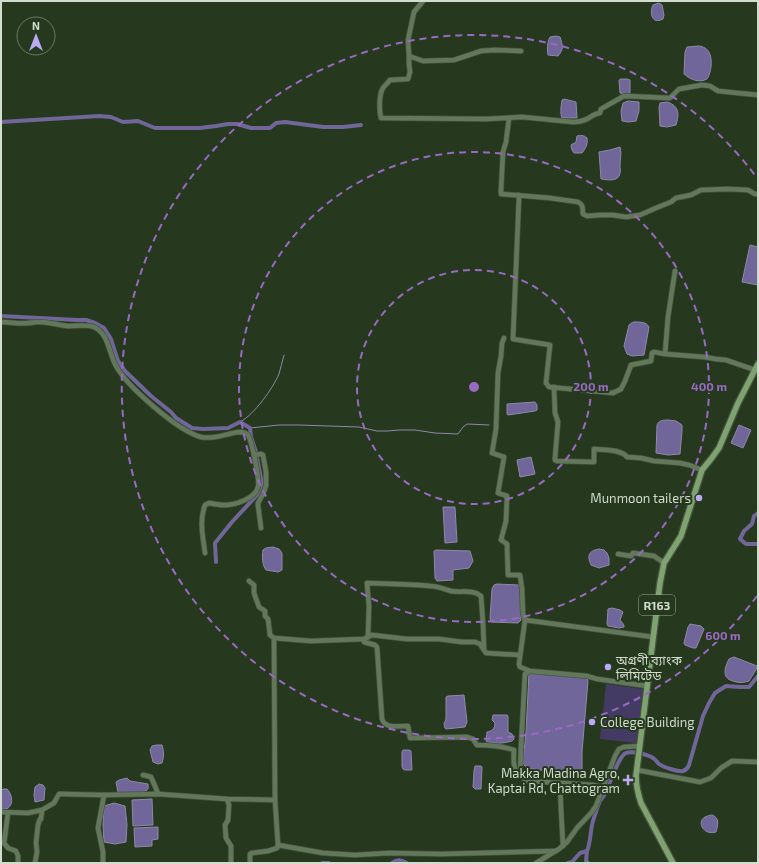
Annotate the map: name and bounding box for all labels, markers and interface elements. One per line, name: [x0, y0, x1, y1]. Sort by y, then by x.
north arrow: [16, 16, 56, 56]
text: N: [32, 19, 40, 32]
text: 200 m: [573, 379, 609, 393]
text: 400 m: [691, 379, 727, 393]
centre of rings: [467, 380, 481, 394]
place label: Munmoon tailers: [590, 490, 691, 506]
marker: Munmoon tailers: [694, 493, 704, 503]
road number: R163: [639, 595, 675, 615]
text: 600 m: [705, 628, 741, 642]
place label: অগ্রণী ব্যাংক লিমিটেড: [615, 652, 682, 683]
marker: অগ্রণী ব্যাংক লিমিটেড: [603, 662, 613, 672]
place label: College Building: [600, 714, 695, 730]
marker: College Building: [587, 717, 597, 727]
place label: Makka Madina Agro, Kaptai Rd, Chattogram: [488, 765, 620, 796]
marker: Makka Madina Agro, Kaptai Rd, Chattogram: [623, 775, 633, 785]

